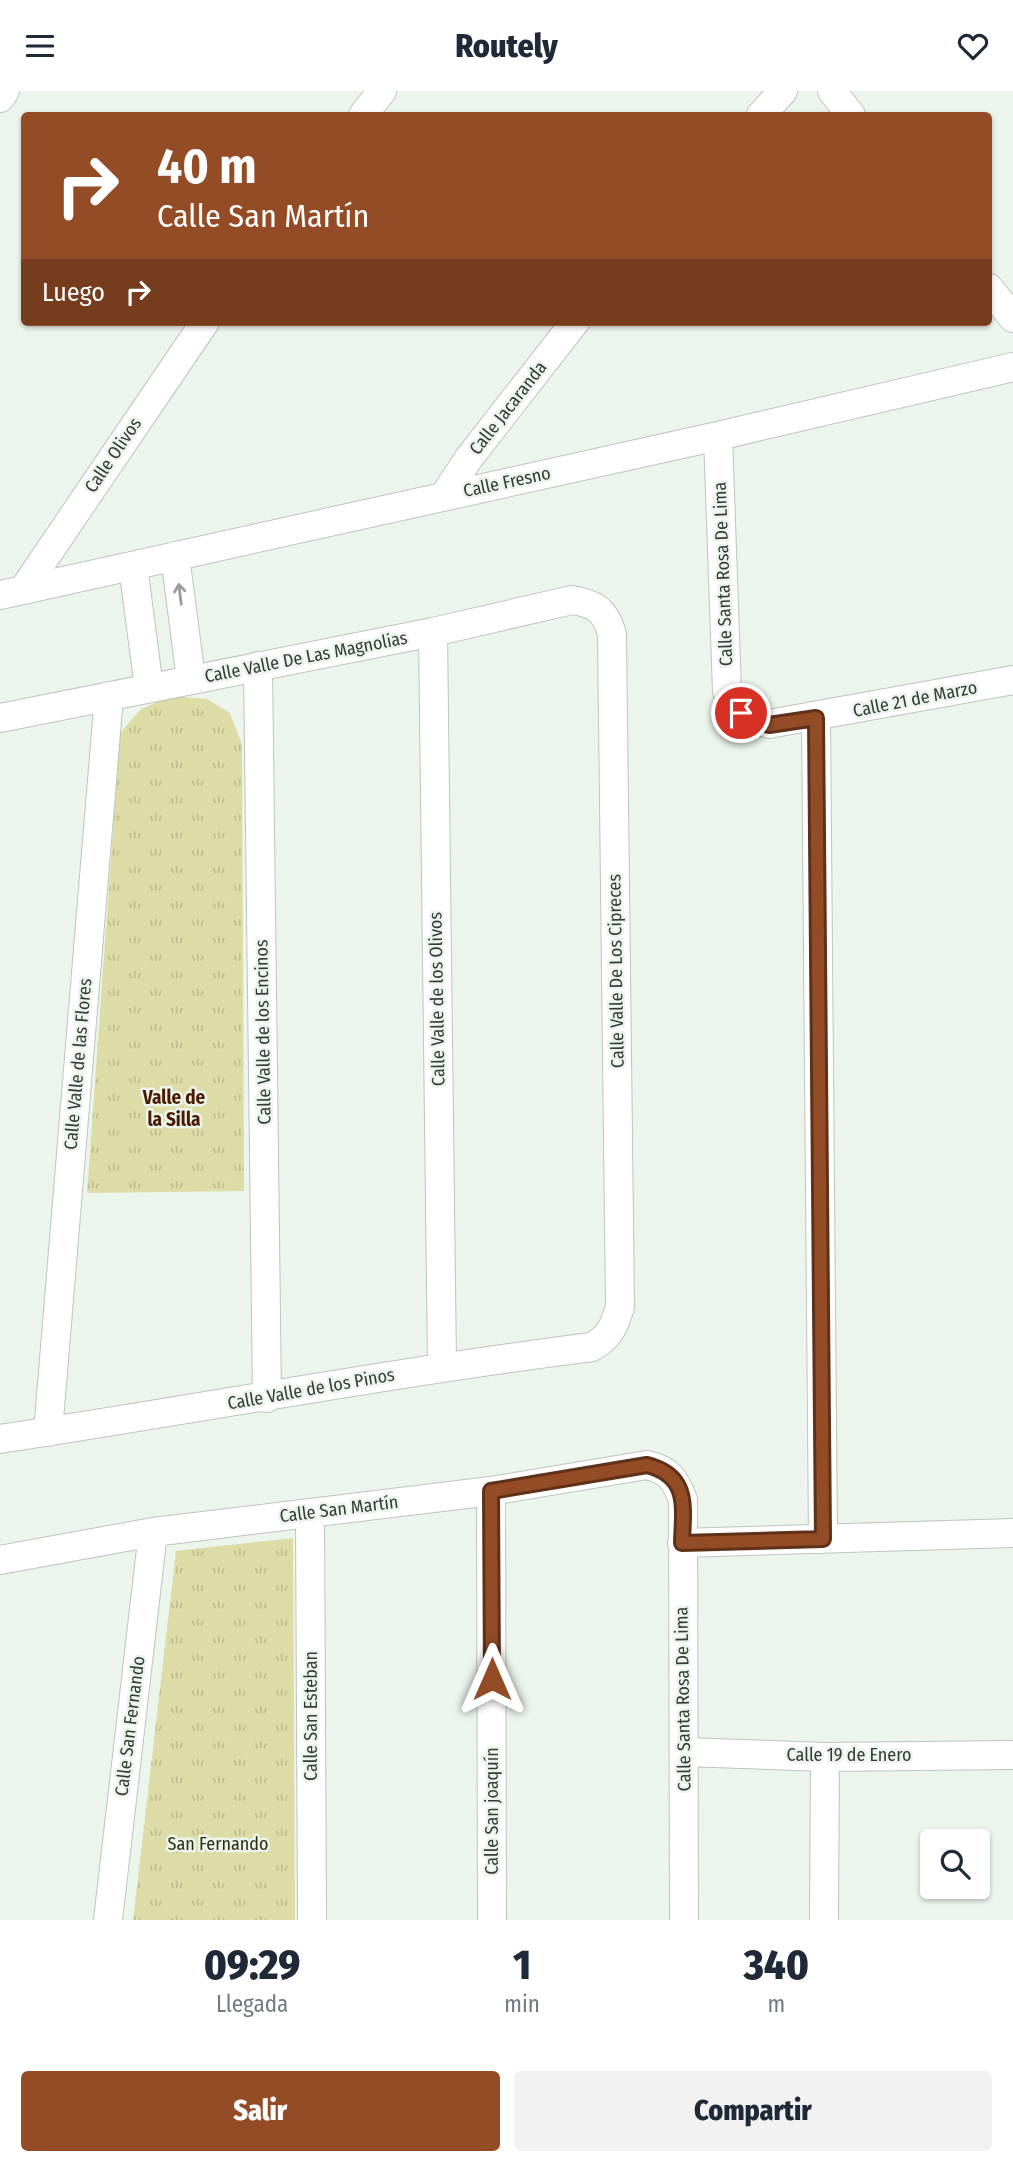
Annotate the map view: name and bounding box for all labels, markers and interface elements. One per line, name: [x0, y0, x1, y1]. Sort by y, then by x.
icon: menu: [21, 27, 59, 65]
text: Routely: [455, 27, 558, 65]
icon: heart: [954, 27, 992, 65]
text: 40 m: [157, 137, 257, 196]
icon: right: [42, 140, 133, 231]
text: Calle San Martín: [157, 197, 369, 235]
icon: right: [119, 273, 157, 311]
text: Luego: [42, 277, 105, 308]
street label: Calle Jacaranda: [465, 357, 551, 459]
street label: Calle Olivos: [80, 413, 146, 497]
street label: Calle Fresno: [461, 462, 553, 502]
street label: Calle Santa Rosa De Lima: [709, 481, 737, 667]
one-way arrow: [173, 583, 186, 606]
street label: Calle Valle De Las Magnolias: [203, 626, 410, 687]
street label: Calle 21 de Marzo: [851, 676, 979, 722]
pin: [711, 683, 771, 743]
icon: arrive: [722, 694, 760, 732]
street label: Calle Valle De Los Cipreces: [603, 873, 629, 1068]
street label: Calle Valle de los Olivos: [424, 911, 450, 1086]
street label: Calle Valle de los Encinos: [250, 939, 276, 1125]
street label: Calle Valle de las Flores: [60, 977, 96, 1151]
district label: Valle de la Silla: [142, 1086, 206, 1131]
street label: Calle Valle de los Pinos: [226, 1363, 397, 1415]
street label: Calle San Martín: [278, 1491, 400, 1527]
street label: Calle Santa Rosa De Lima: [670, 1606, 696, 1791]
position arrow: [455, 1642, 529, 1716]
street label: Calle San Esteban: [300, 1651, 322, 1781]
street label: Calle San Fernando: [110, 1655, 150, 1797]
street label: Calle 19 de Enero: [787, 1744, 911, 1766]
street label: Calle San joaquín: [481, 1747, 503, 1875]
map controls: [920, 1829, 990, 1899]
button: search: [920, 1829, 990, 1899]
park label: San Fernando: [168, 1833, 268, 1855]
text: 09:29: [204, 1940, 300, 1990]
text: 1: [513, 1940, 531, 1990]
text: 340: [744, 1940, 809, 1990]
text: Llegada: [216, 1990, 288, 2018]
text: min: [504, 1990, 540, 2018]
text: m: [768, 1990, 785, 2018]
button: Salir: [21, 2071, 500, 2151]
button: Compartir: [514, 2071, 992, 2151]

